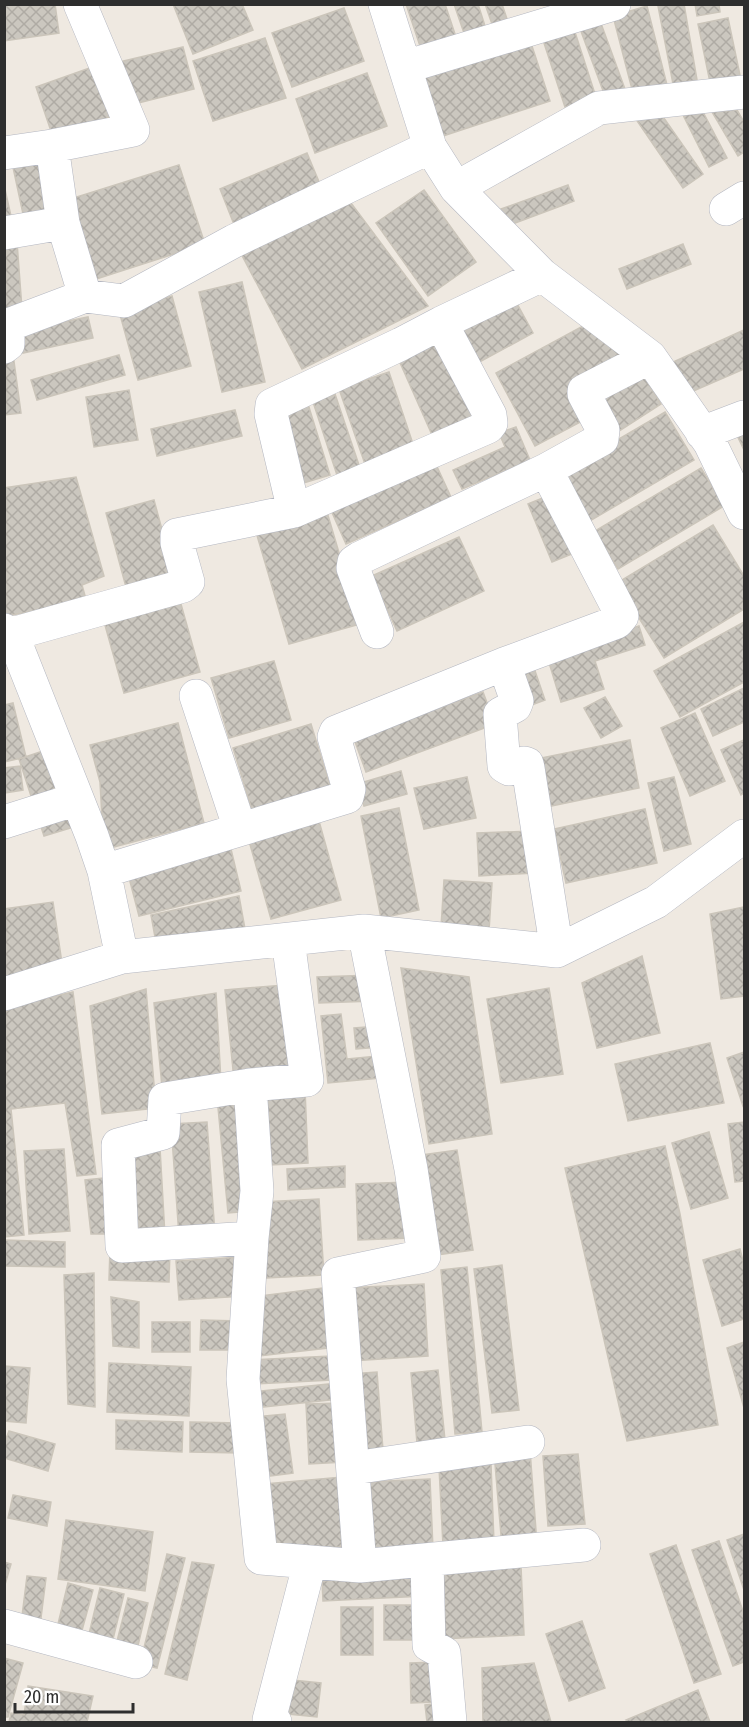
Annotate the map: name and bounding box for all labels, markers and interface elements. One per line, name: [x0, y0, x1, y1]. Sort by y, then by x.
scale bar: [15, 1676, 134, 1714]
text: 20 m: [24, 1686, 59, 1708]

